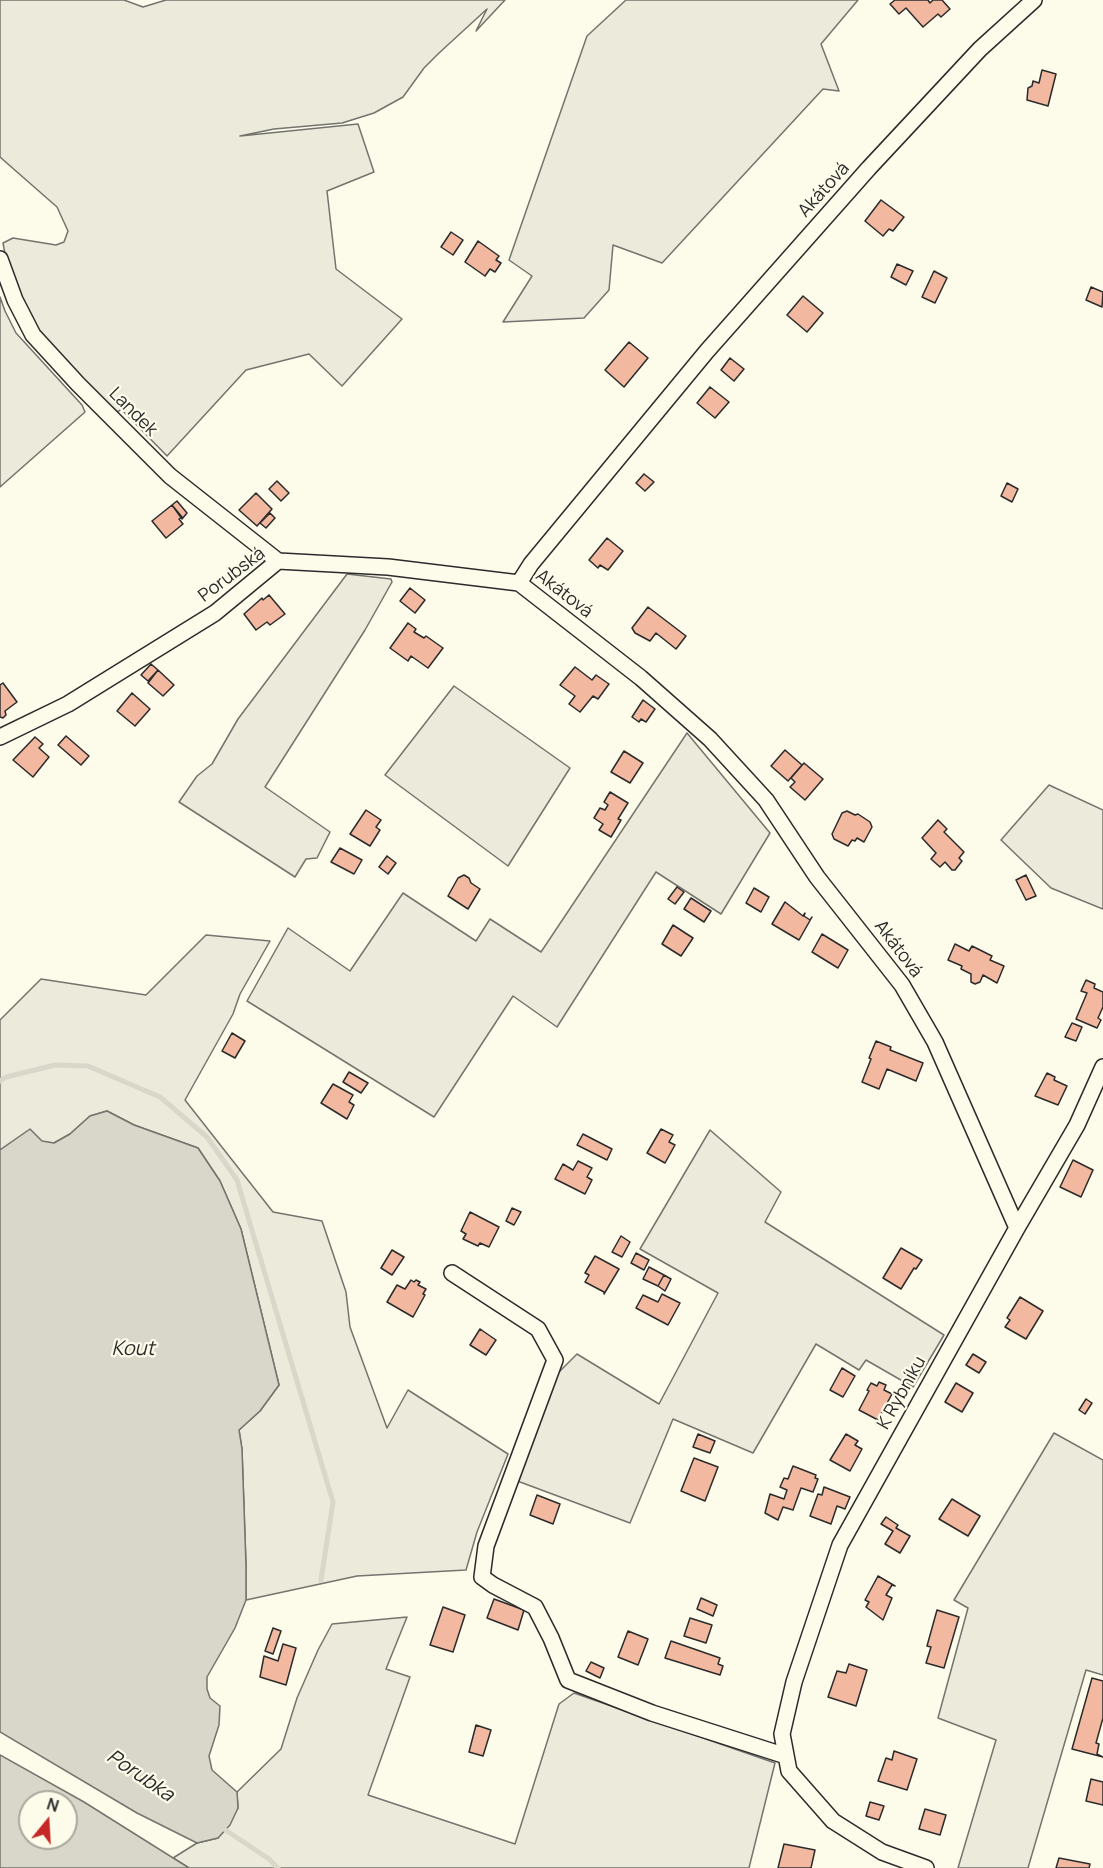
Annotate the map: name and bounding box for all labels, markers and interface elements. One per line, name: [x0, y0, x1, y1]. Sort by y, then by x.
street label: Akátová: [794, 158, 854, 222]
street label: Landek: [104, 383, 162, 441]
street label: Porubská: [195, 543, 269, 607]
street label: Akátová: [531, 565, 597, 623]
street label: Akátová: [869, 916, 927, 982]
water label: Kout: [112, 1337, 154, 1361]
street label: K Rybníku: [873, 1353, 931, 1433]
water label: Porubka: [102, 1745, 178, 1807]
north arrow: [18, 1790, 78, 1850]
text: N: [44, 1793, 62, 1817]

